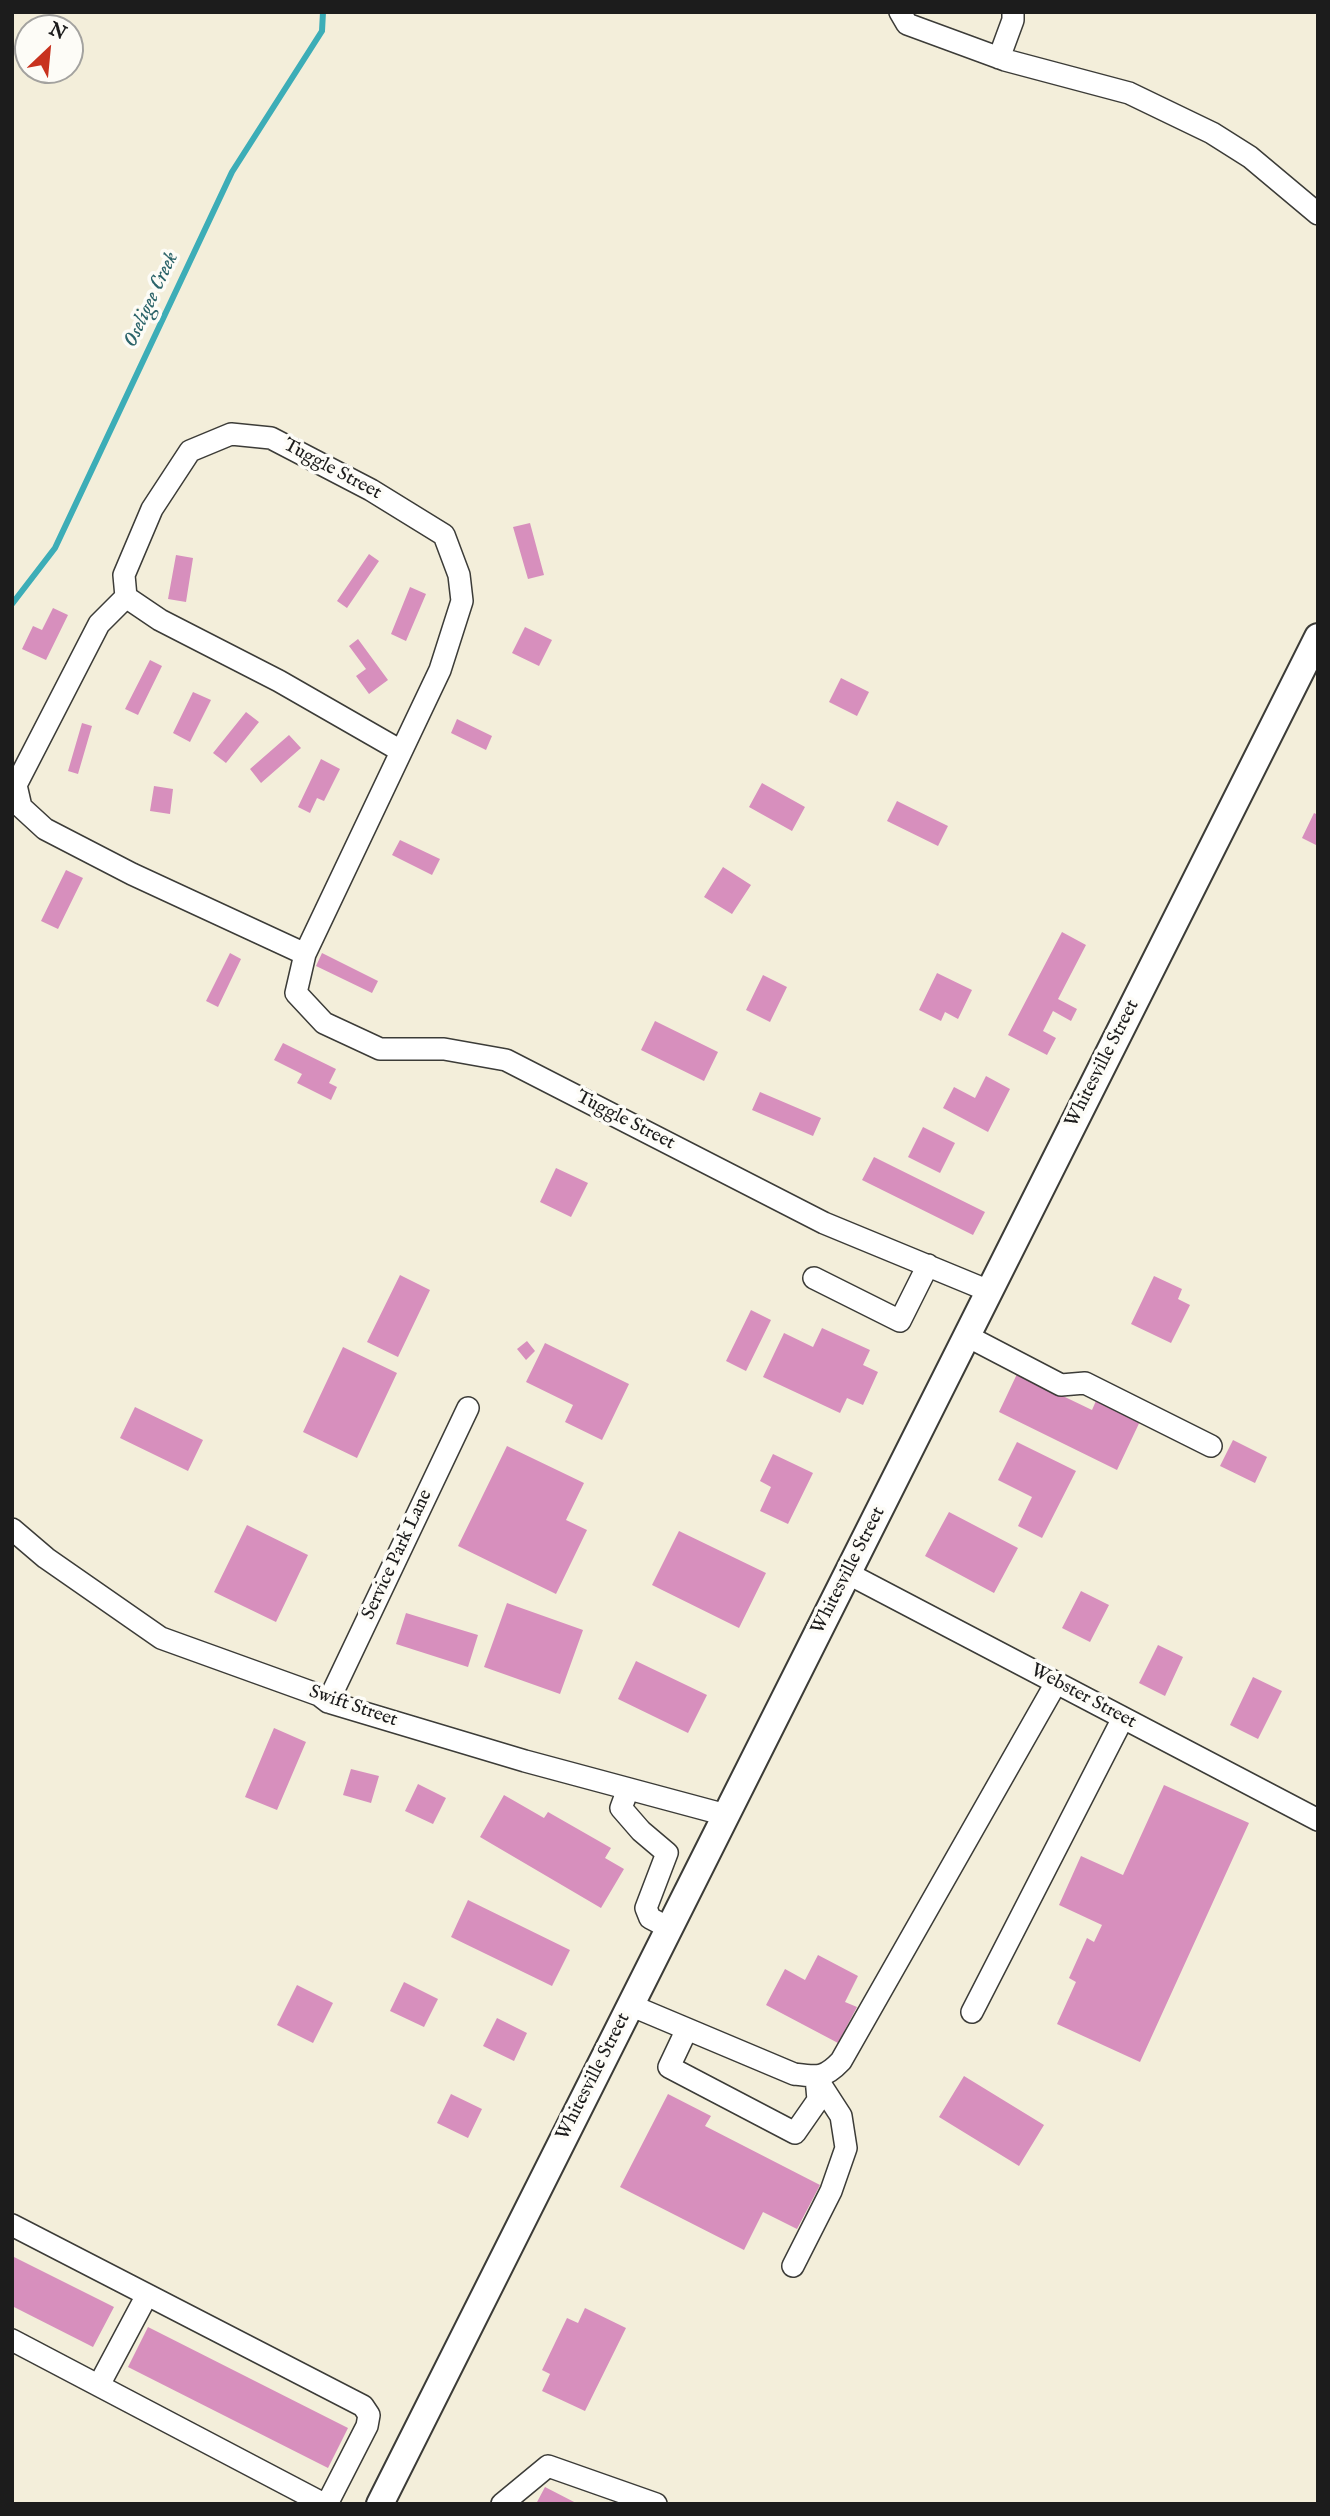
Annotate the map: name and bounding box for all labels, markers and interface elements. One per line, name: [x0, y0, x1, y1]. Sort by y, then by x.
north arrow: [14, 14, 84, 84]
text: N: [45, 18, 70, 46]
water label: Oseligee Creek: [119, 248, 185, 352]
street label: Tuggle Street: [279, 435, 385, 505]
street label: Whitesville Street: [1061, 996, 1145, 1132]
street label: Tuggle Street: [572, 1086, 678, 1156]
street label: Service Park Lane: [358, 1486, 438, 1624]
street label: Whitesville Street: [807, 1503, 891, 1639]
street label: Webster Street: [1026, 1660, 1140, 1734]
street label: Swift Street: [306, 1681, 400, 1733]
street label: Whitesville Street: [552, 2009, 636, 2145]

